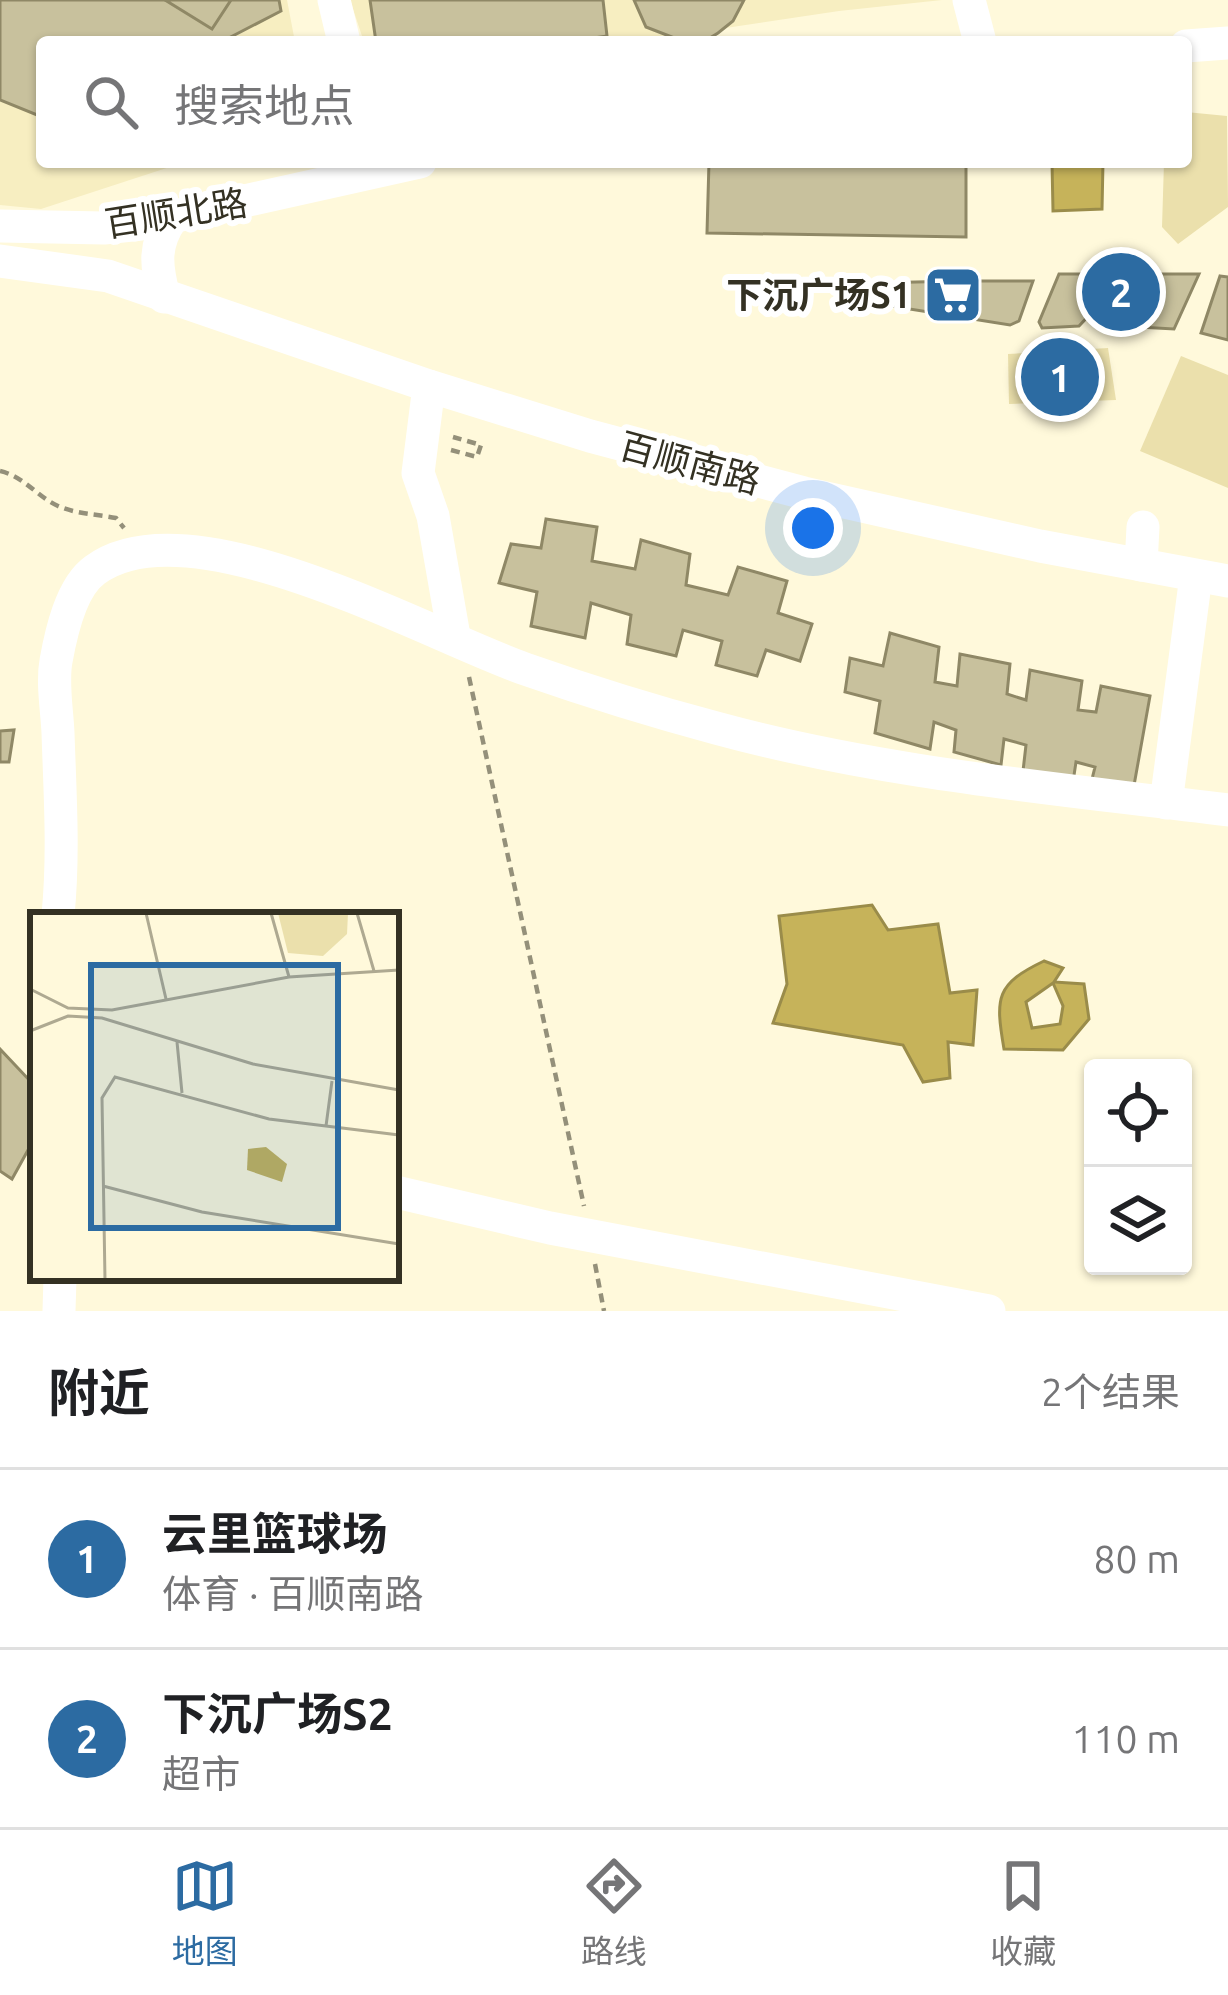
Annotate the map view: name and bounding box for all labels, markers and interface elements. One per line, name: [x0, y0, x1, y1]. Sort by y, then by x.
search box: [36, 36, 1192, 168]
icon: search: [78, 69, 144, 135]
text: 搜索地点: [174, 80, 354, 131]
street label: 百顺北路: [102, 181, 250, 244]
pin: 2: [1082, 247, 1160, 337]
supermarket icon: 下沉广场S1: [922, 264, 984, 326]
place label: 下沉广场S1: [726, 274, 911, 315]
pin: 1: [1021, 332, 1099, 422]
street label: 百顺南路: [615, 424, 765, 501]
your location: [783, 498, 843, 558]
inset map: [30, 912, 399, 1281]
map controls: [1084, 1059, 1192, 1275]
button: locate: [1084, 1059, 1192, 1167]
button: layers: [1084, 1167, 1192, 1275]
text: 附近: [48, 1363, 150, 1421]
text: 2个结果: [1041, 1370, 1180, 1413]
text: 云里篮球场: [162, 1508, 387, 1559]
text: 1: [76, 1537, 98, 1580]
text: 80 m: [1093, 1537, 1180, 1580]
text: 体育 · 百顺南路: [162, 1572, 423, 1615]
text: 下沉广场S2: [162, 1688, 393, 1739]
text: 2: [76, 1717, 98, 1760]
text: 110 m: [1071, 1717, 1180, 1760]
text: 超市: [162, 1752, 240, 1795]
tab: 地图: [172, 1853, 238, 1973]
tab: 路线: [581, 1853, 647, 1973]
tab: 收藏: [990, 1853, 1056, 1973]

